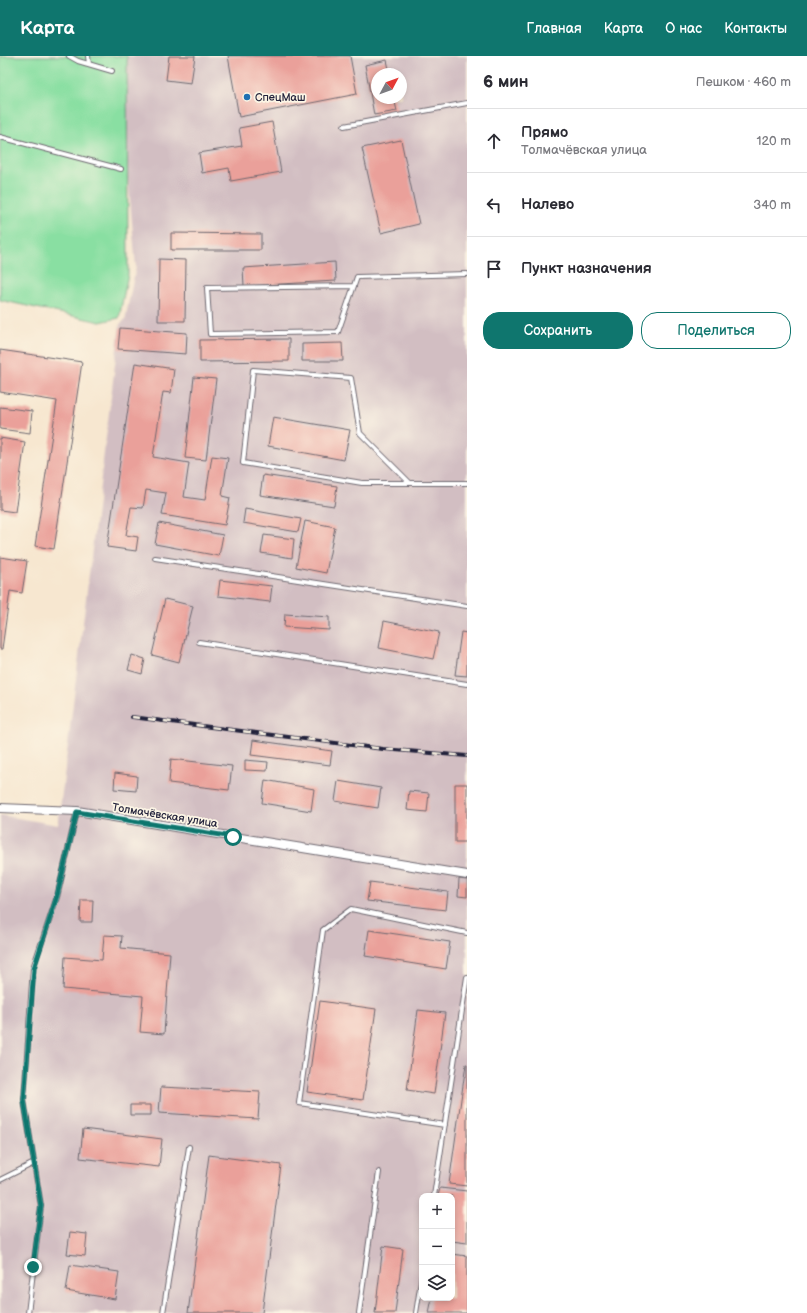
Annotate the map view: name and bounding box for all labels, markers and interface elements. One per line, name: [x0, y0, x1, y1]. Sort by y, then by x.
text: Карта: [20, 17, 74, 40]
text: Главная: [527, 20, 582, 37]
text: Карта: [604, 20, 643, 37]
text: О нас: [665, 20, 702, 37]
text: Контакты: [724, 20, 787, 37]
north arrow: [371, 68, 407, 104]
text: 6 мин: [483, 72, 529, 92]
text: Пешком · 460 m: [696, 74, 791, 90]
place label: СпецМаш: [255, 91, 306, 104]
marker: СпецМаш: [242, 92, 252, 102]
text: Прямо: [521, 123, 568, 142]
icon: ahead: [483, 130, 505, 152]
text: 120 m: [756, 133, 791, 149]
text: Толмачёвская улица: [521, 142, 647, 158]
icon: left: [483, 194, 505, 216]
text: Налево: [521, 195, 574, 214]
text: 340 m: [753, 197, 791, 213]
icon: arrive: [483, 258, 505, 280]
text: Пункт назначения: [521, 259, 652, 278]
button: Сохранить: [483, 312, 633, 349]
button: Поделиться: [641, 312, 791, 349]
street label: Толмачёвская улица: [111, 801, 219, 830]
route start: [224, 828, 242, 846]
map controls: [419, 1193, 455, 1301]
button: +: [419, 1193, 455, 1229]
button: −: [419, 1229, 455, 1265]
route end: [24, 1258, 42, 1276]
button: layers: [419, 1265, 455, 1301]

